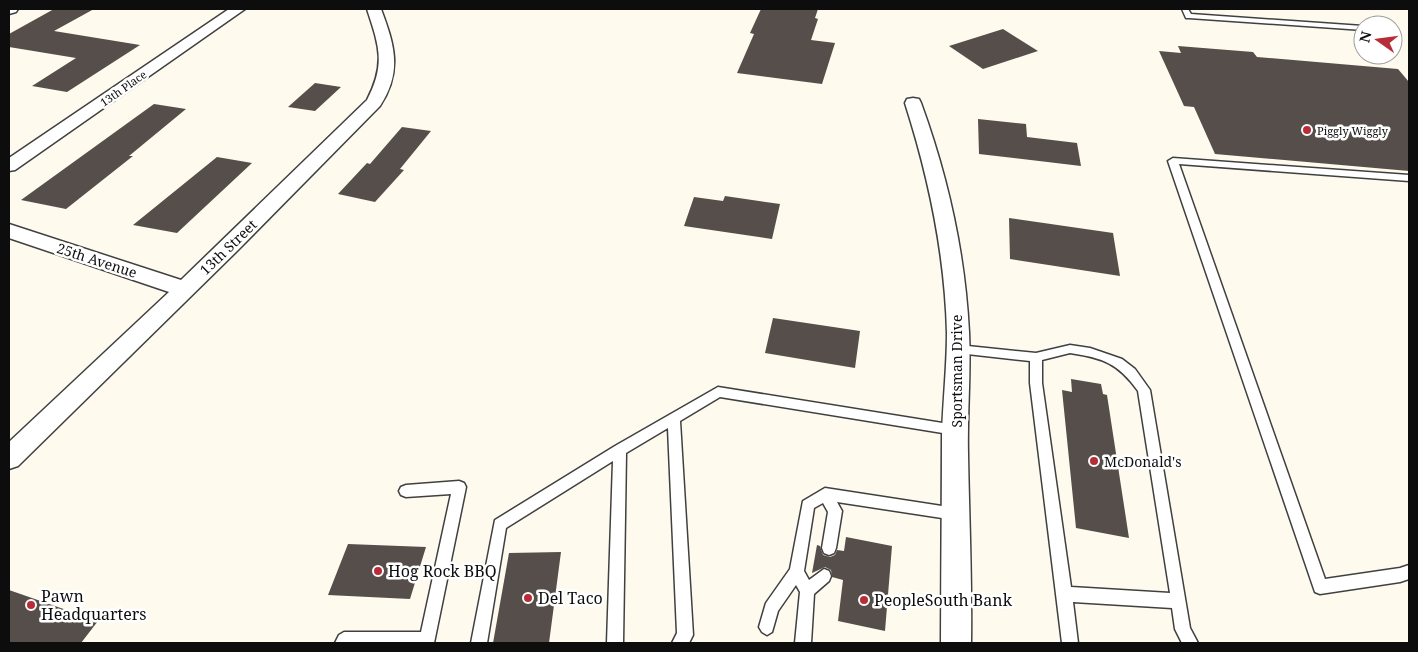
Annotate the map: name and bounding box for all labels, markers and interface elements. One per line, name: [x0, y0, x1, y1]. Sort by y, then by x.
north arrow: [1353, 15, 1403, 65]
text: N: [1354, 29, 1375, 44]
street label: 13th Place: [97, 66, 149, 110]
place label: Piggly Wiggly: [1317, 123, 1389, 138]
marker: Piggly Wiggly: [1301, 124, 1313, 136]
street label: 13th Street: [195, 215, 261, 279]
street label: 25th Avenue: [55, 238, 139, 282]
street label: Sportsman Drive: [947, 315, 966, 427]
place label: McDonald's: [1104, 452, 1182, 471]
marker: McDonald's: [1088, 455, 1100, 467]
place label: Hog Rock BBQ: [388, 560, 497, 582]
marker: Hog Rock BBQ: [372, 565, 384, 577]
place label: Pawn Headquarters: [41, 585, 147, 625]
place label: Del Taco: [538, 587, 603, 609]
place label: PeopleSouth Bank: [874, 589, 1013, 611]
marker: Del Taco: [522, 592, 534, 604]
marker: PeopleSouth Bank: [858, 594, 870, 606]
marker: Pawn Headquarters: [25, 599, 37, 611]

